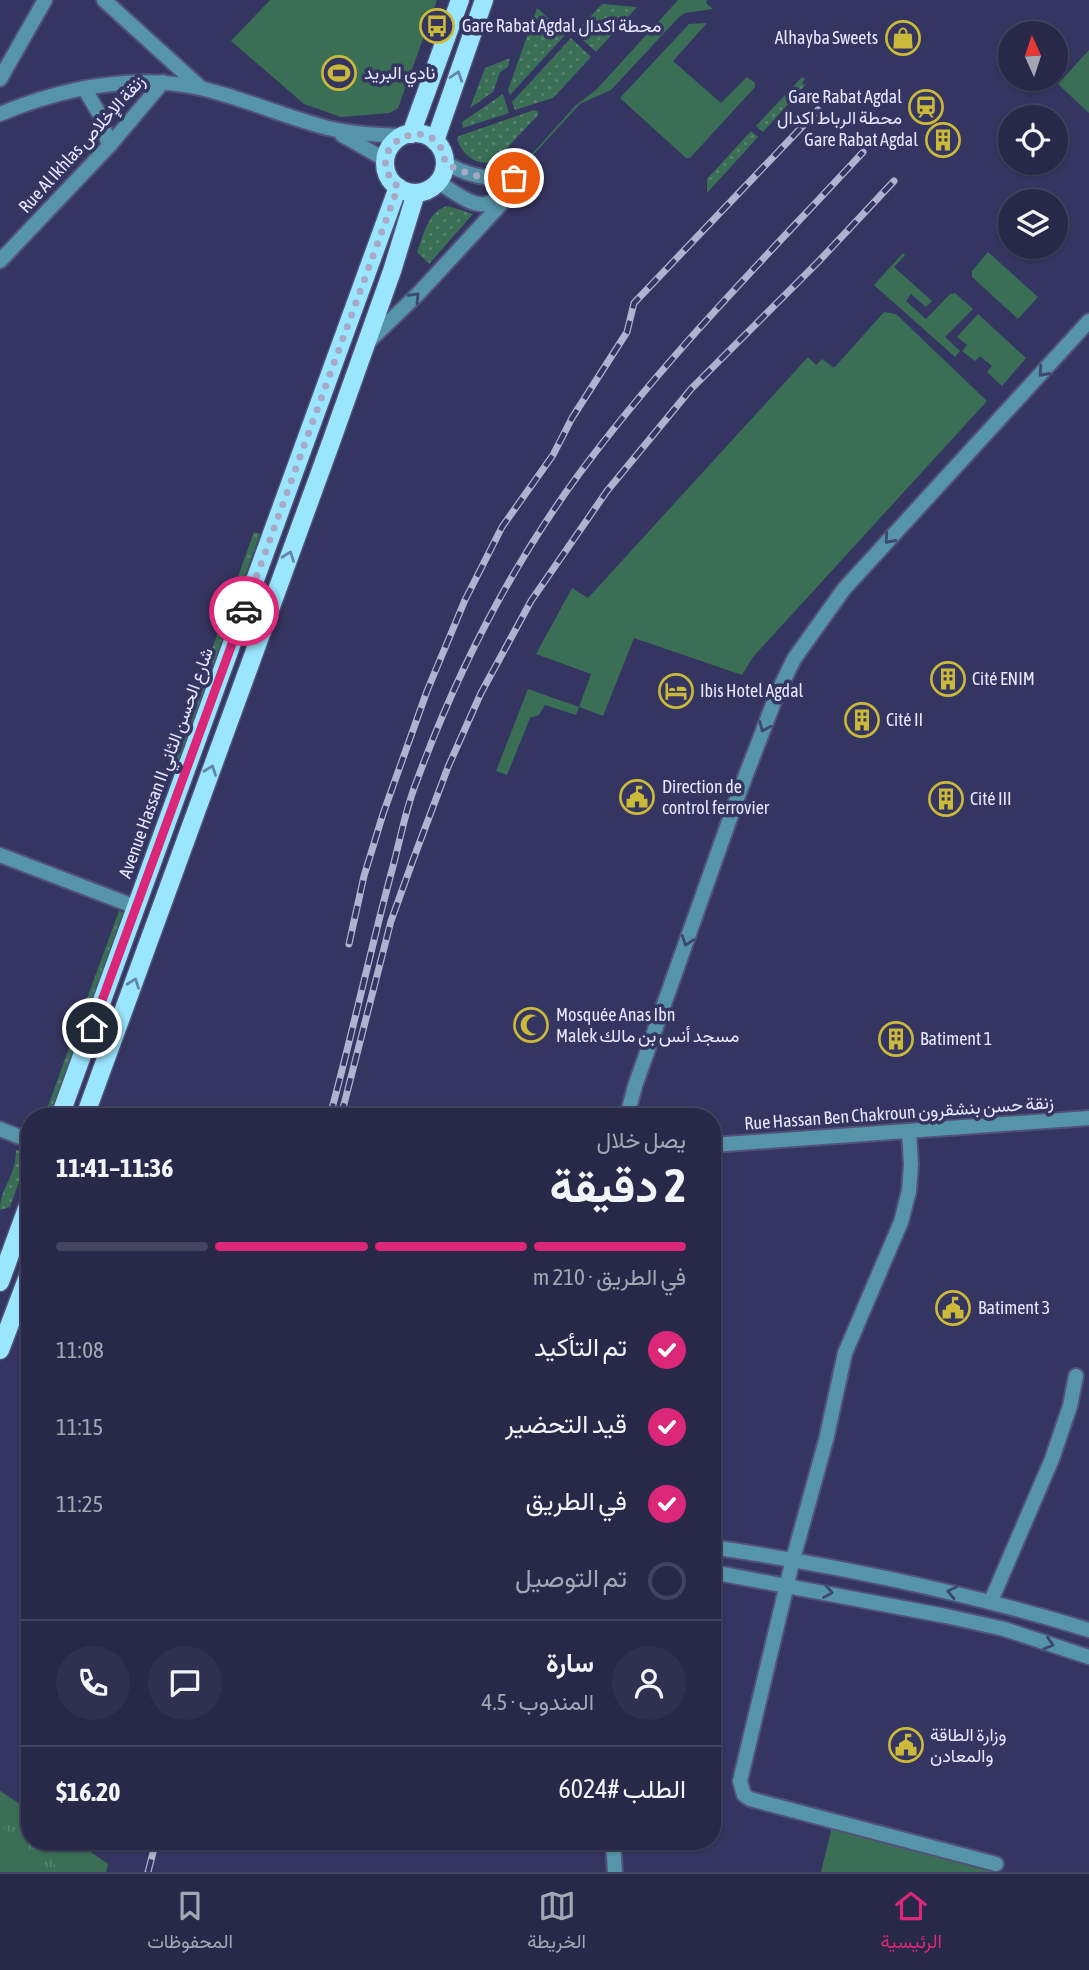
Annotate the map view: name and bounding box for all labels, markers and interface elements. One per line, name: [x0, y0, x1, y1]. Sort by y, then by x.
bus stop icon: Gare Rabat Agdal محطة اكدال: [418, 7, 456, 45]
place label: Gare Rabat Agdal محطة اكدال: [462, 15, 661, 37]
shop icon: Alhayba Sweets: [884, 19, 922, 57]
north arrow: [998, 21, 1068, 91]
map controls: [998, 21, 1068, 259]
place label: Alhayba Sweets: [775, 27, 878, 48]
sports icon: نادي البريد: [320, 54, 358, 92]
place label: نادي البريد: [364, 62, 435, 88]
street label: Rue Al Ikhlas زنقة الإخلاص: [14, 70, 151, 218]
one-way arrow: [448, 71, 463, 83]
place label: Gare Rabat Agdal محطة الرباط اكدال: [777, 86, 902, 129]
station icon: Gare Rabat Agdal محطة الرباط اكدال: [907, 88, 945, 126]
button: locate: [998, 105, 1068, 175]
building icon: Gare Rabat Agdal: [924, 121, 962, 159]
place label: Gare Rabat Agdal: [804, 129, 918, 150]
pin: [484, 148, 544, 208]
icon: bag: [495, 159, 533, 197]
button: layers: [998, 189, 1068, 259]
one-way arrow: [407, 292, 420, 305]
one-way arrow: [1039, 364, 1051, 377]
one-way arrow: [884, 531, 897, 544]
one-way arrow: [281, 550, 295, 562]
courier: [209, 576, 279, 646]
icon: car: [225, 592, 263, 630]
street label: Avenue Hassan II شارع الحسن الثاني: [114, 645, 222, 883]
building icon: Cité ENIM: [929, 660, 967, 698]
place label: Cité ENIM: [972, 668, 1035, 689]
hotel icon: Ibis Hotel Agdal: [657, 672, 695, 710]
place label: Ibis Hotel Agdal: [700, 680, 804, 701]
building icon: Cité II: [843, 701, 881, 739]
place label: Cité II: [886, 709, 923, 730]
one-way arrow: [758, 720, 772, 732]
one-way arrow: [203, 764, 217, 776]
place label: Direction de control ferrovier: [662, 776, 770, 818]
public building icon: Direction de control ferrovier: [618, 778, 656, 816]
building icon: Cité III: [927, 780, 965, 818]
place label: Cité III: [970, 788, 1012, 809]
one-way arrow: [681, 934, 695, 946]
one-way arrow: [125, 978, 139, 990]
pin: [62, 998, 122, 1058]
place label: Mosquée Anas Ibn Malek مسجد أنس بن مالك: [556, 1004, 739, 1047]
mosque icon: Mosquée Anas Ibn Malek مسجد أنس بن مالك: [512, 1006, 550, 1044]
icon: home: [73, 1009, 111, 1047]
building icon: Batiment 1: [877, 1020, 915, 1058]
place label: Batiment 1: [920, 1028, 992, 1049]
street label: Rue Hassan Ben Chakroun زنقة حسن بنشقرون: [744, 1091, 1054, 1135]
text: يصل خلال: [597, 1127, 686, 1153]
text: 11:36–11:41: [56, 1153, 173, 1183]
text: 2 دقيقة: [550, 1159, 686, 1212]
text: في الطريق · 210 m: [533, 1264, 686, 1290]
public building icon: Batiment 3: [934, 1289, 972, 1327]
place label: Batiment 3: [978, 1297, 1050, 1318]
icon: check: [648, 1331, 686, 1369]
text: تم التأكيد: [534, 1332, 627, 1362]
text: 11:08: [56, 1337, 104, 1363]
icon: check: [648, 1408, 686, 1446]
text: قيد التحضير: [505, 1409, 627, 1439]
text: 11:15: [56, 1414, 103, 1440]
icon: check: [648, 1485, 686, 1523]
text: في الطريق: [525, 1486, 627, 1516]
text: 11:25: [56, 1491, 103, 1517]
text: تم التوصيل: [515, 1563, 627, 1593]
one-way arrow: [822, 1584, 834, 1599]
one-way arrow: [947, 1586, 959, 1600]
one-way arrow: [1043, 1635, 1055, 1650]
button: phone: [56, 1646, 130, 1720]
button: chat: [148, 1646, 222, 1720]
button: person: [612, 1646, 686, 1720]
text: سارة: [546, 1648, 594, 1678]
text: المندوب · 4.5: [482, 1689, 594, 1715]
place label: وزارة الطاقة والمعادن: [930, 1724, 1007, 1767]
public building icon: وزارة الطاقة والمعادن: [887, 1726, 925, 1764]
text: الطلب #6024: [559, 1774, 686, 1804]
text: $16.20: [56, 1777, 120, 1807]
tab: المحفوظات: [147, 1887, 233, 1958]
tab: الخريطة: [527, 1887, 586, 1958]
tab: الرئيسية: [880, 1887, 942, 1958]

